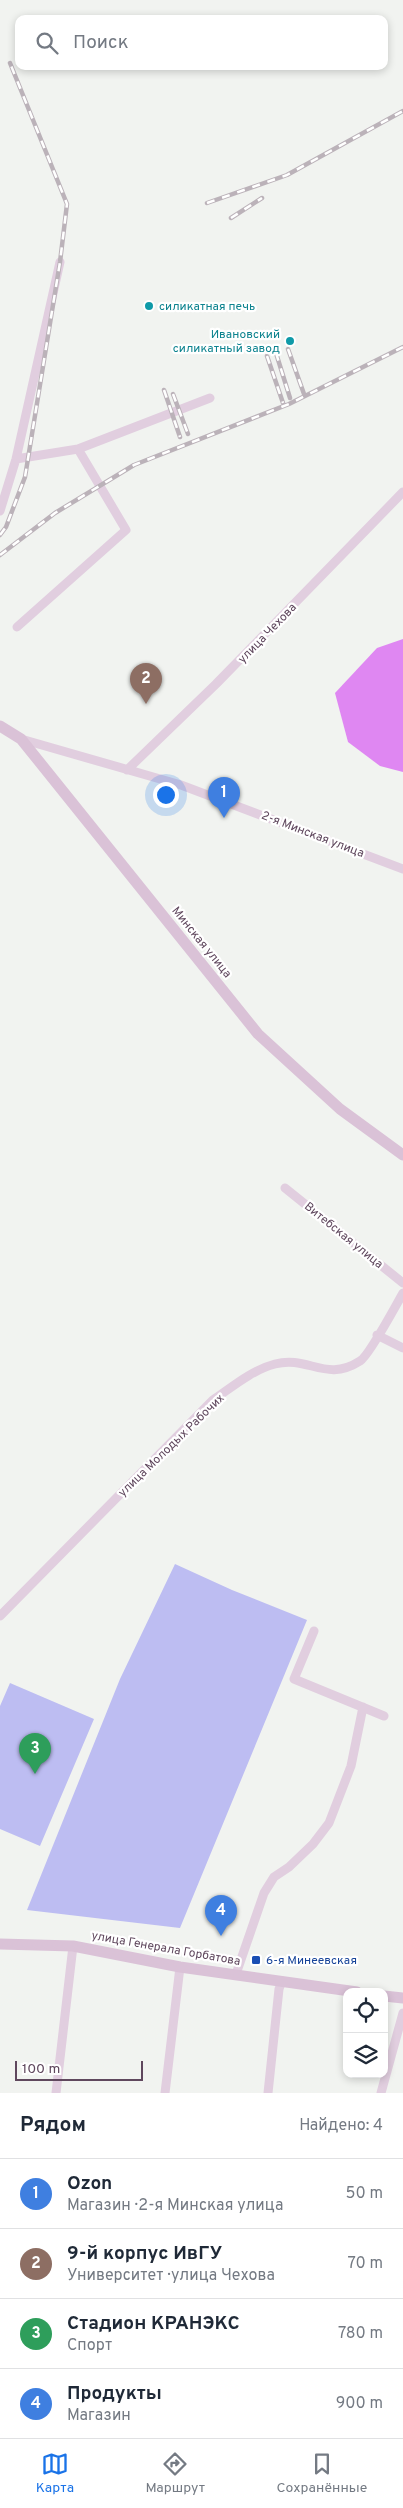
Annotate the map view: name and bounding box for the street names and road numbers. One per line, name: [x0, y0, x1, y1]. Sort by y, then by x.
street label: улица Чехова: [235, 600, 301, 667]
street label: 2-я Минская улица: [259, 808, 366, 862]
street label: Минская улица: [168, 904, 235, 982]
street label: Витебская улица: [301, 1199, 386, 1273]
street label: улица Молодых Рабочих: [115, 1391, 228, 1501]
street label: улица Генерала Горбатова: [90, 1928, 242, 1970]

